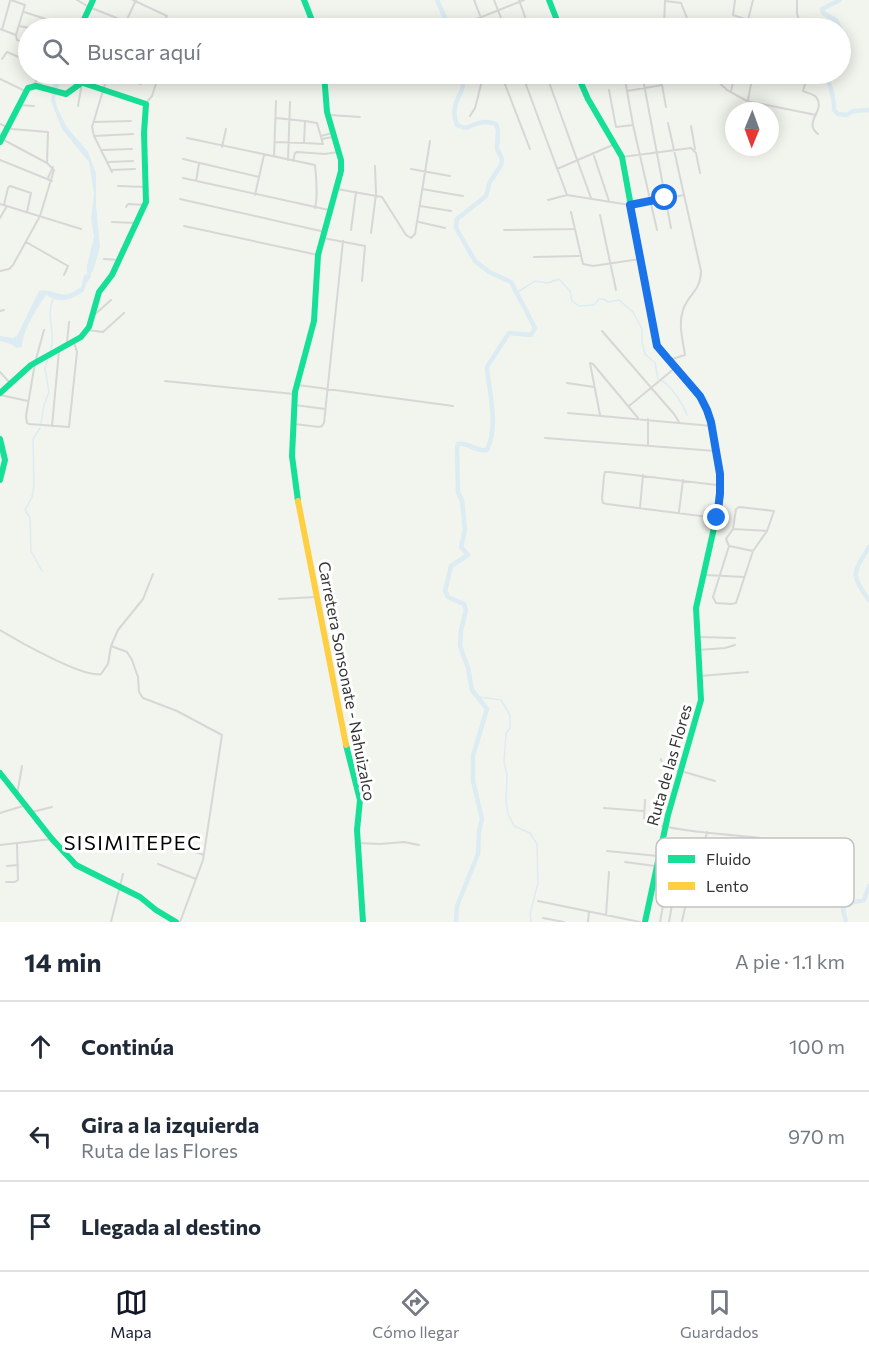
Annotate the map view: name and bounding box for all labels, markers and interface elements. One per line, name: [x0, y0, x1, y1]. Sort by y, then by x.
search box: [18, 18, 851, 84]
icon: search: [39, 35, 72, 68]
text: Buscar aquí: [87, 38, 201, 65]
north arrow: [725, 102, 779, 156]
route start: [651, 184, 677, 210]
route end: [703, 504, 729, 530]
street label: Carretera Sonsonate - Nahuizalco: [315, 560, 380, 802]
street label: Ruta de las Flores: [642, 702, 695, 828]
district label: SISIMITEPEC: [64, 830, 202, 854]
legend: [656, 838, 854, 907]
text: Fluido: [706, 849, 751, 868]
text: Lento: [706, 876, 749, 895]
text: 14 min: [24, 946, 102, 977]
text: A pie · 1.1 km: [735, 949, 845, 973]
icon: ahead: [24, 1030, 57, 1063]
text: Continúa: [81, 1033, 174, 1060]
text: 100 m: [789, 1034, 845, 1058]
text: Gira a la izquierda: [81, 1111, 259, 1138]
icon: left: [24, 1120, 57, 1153]
text: 970 m: [788, 1124, 845, 1148]
text: Ruta de las Flores: [81, 1138, 238, 1162]
icon: arrive: [24, 1210, 57, 1243]
text: Llegada al destino: [81, 1213, 261, 1240]
tab: Mapa: [110, 1286, 152, 1341]
tab: Cómo llegar: [372, 1286, 459, 1341]
tab: Guardados: [680, 1286, 759, 1341]

